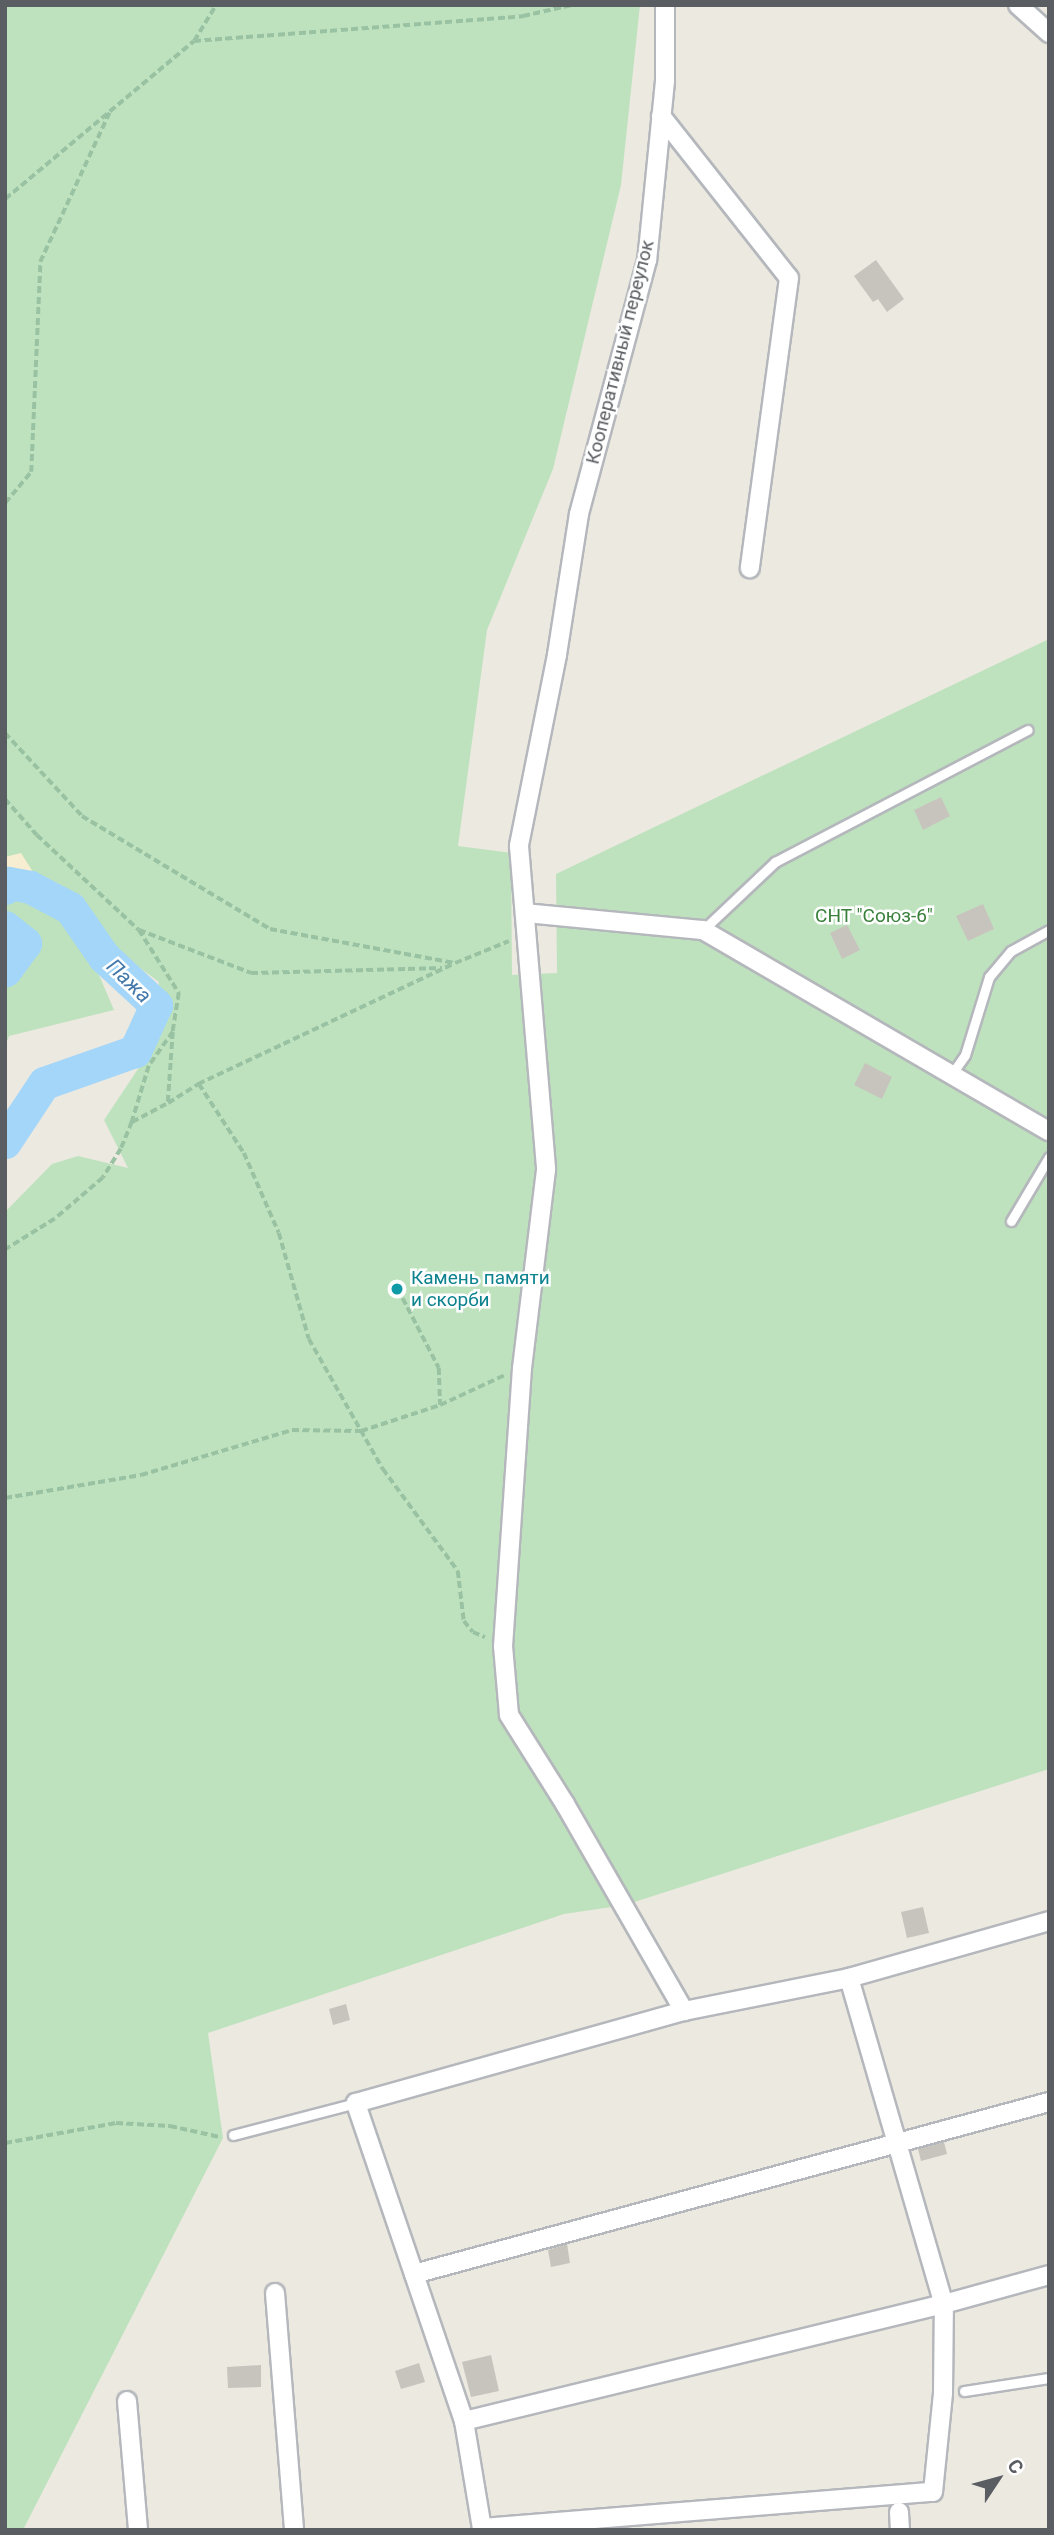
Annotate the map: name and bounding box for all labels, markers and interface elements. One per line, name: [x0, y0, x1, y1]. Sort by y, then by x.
street label: Кооперативный переулок: [581, 238, 659, 466]
park label: СНТ "Союз-6": [815, 905, 933, 927]
water label: Пажа: [101, 954, 157, 1008]
place label: Камень памяти и скорби: [411, 1267, 550, 1311]
marker: Камень памяти и скорби: [389, 1281, 405, 1297]
north arrow: [963, 2444, 1033, 2514]
text: С: [1002, 2455, 1028, 2478]

